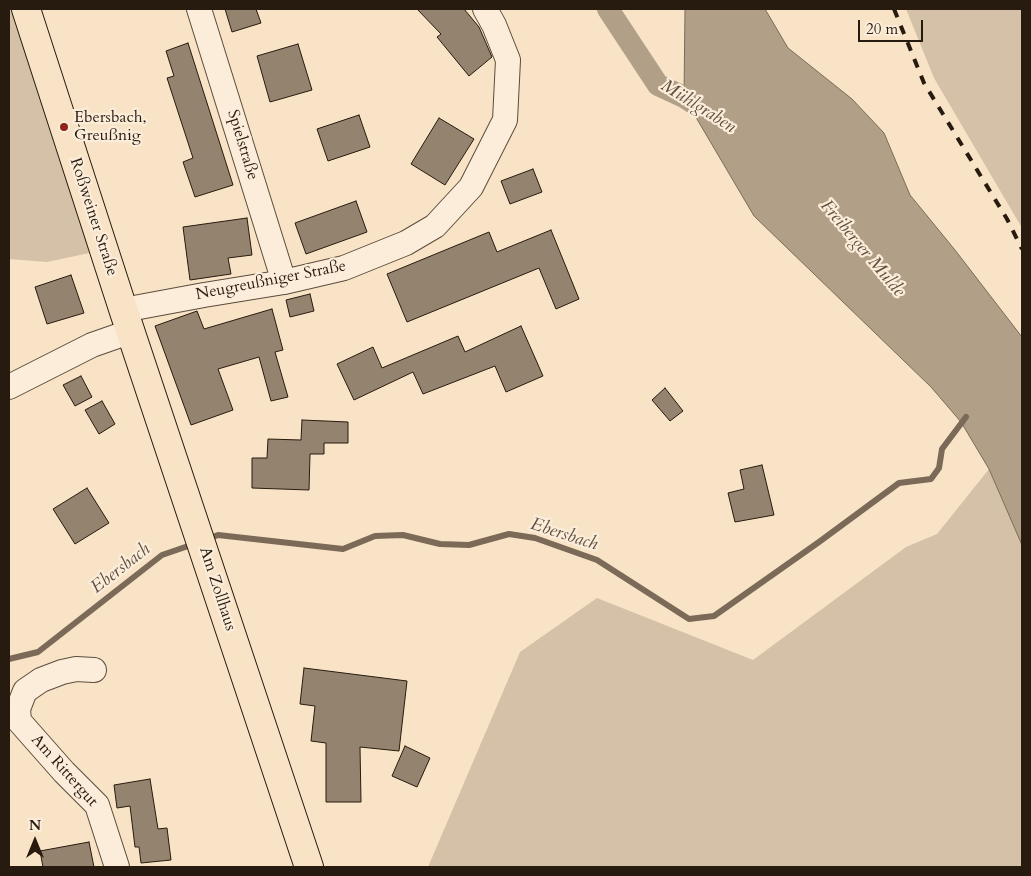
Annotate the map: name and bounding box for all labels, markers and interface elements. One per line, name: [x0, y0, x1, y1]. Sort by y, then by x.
scale bar: [861, 10, 926, 42]
text: 20 m: [866, 19, 898, 39]
water label: Mühlgraben: [657, 76, 739, 138]
place label: Ebersbach, Greußnig: [74, 108, 147, 146]
street label: Spielstraße: [222, 108, 262, 182]
marker: Ebersbach, Greußnig: [58, 121, 70, 133]
street label: Roßweiner Straße: [65, 156, 121, 278]
water label: Freiberger Mulde: [815, 196, 909, 302]
street label: Neugreußniger Straße: [194, 257, 348, 305]
water label: Ebersbach: [528, 514, 600, 556]
water label: Ebersbach: [87, 539, 155, 599]
street label: Am Zollhaus: [194, 545, 240, 633]
street label: Am Rittergut: [26, 731, 102, 811]
north arrow: [10, 816, 60, 866]
text: N: [29, 816, 41, 835]

